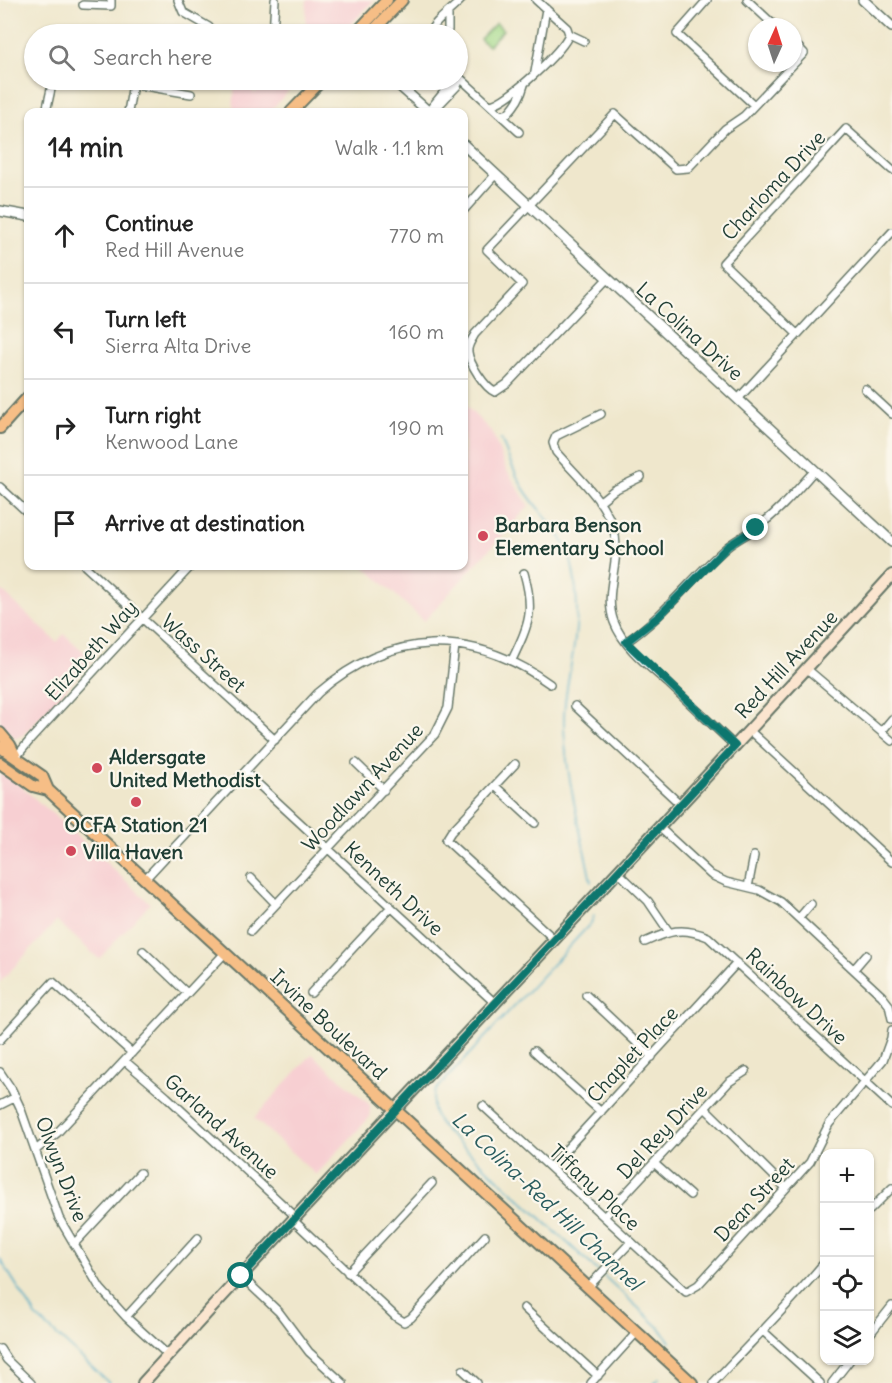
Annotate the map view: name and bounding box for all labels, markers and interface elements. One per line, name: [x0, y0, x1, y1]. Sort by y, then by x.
north arrow: [748, 18, 802, 72]
search box: [24, 24, 468, 90]
icon: search: [45, 41, 78, 74]
text: Search here: [93, 43, 212, 71]
street label: Charloma Drive: [716, 125, 830, 245]
text: 14 min: [48, 131, 123, 164]
text: Walk · 1.1 km: [335, 135, 444, 160]
text: Continue: [105, 209, 194, 237]
icon: ahead: [48, 219, 81, 252]
text: 770 m: [389, 223, 444, 248]
text: Red Hill Avenue: [105, 237, 244, 262]
street label: La Colina Drive: [631, 276, 749, 386]
text: Turn left: [105, 305, 186, 333]
icon: left: [48, 315, 81, 348]
text: 160 m: [389, 319, 444, 344]
text: Sierra Alta Drive: [105, 333, 251, 358]
text: Turn right: [105, 401, 201, 429]
icon: right: [48, 411, 81, 444]
text: 190 m: [389, 415, 444, 440]
text: Kenwood Lane: [105, 429, 238, 454]
icon: arrive: [48, 507, 81, 540]
text: Arrive at destination: [105, 509, 305, 537]
place label: Barbara Benson Elementary School: [495, 512, 664, 560]
route end: [742, 514, 768, 540]
marker: Barbara Benson Elementary School: [476, 529, 490, 543]
street label: Elizabeth Way: [39, 595, 143, 705]
street label: Red Hill Avenue: [729, 605, 843, 723]
street label: Wass Street: [157, 608, 252, 698]
street label: Woodlawn Avenue: [296, 718, 428, 856]
place label: Aldersgate United Methodist: [109, 744, 261, 792]
marker: Aldersgate United Methodist: [90, 761, 104, 775]
marker: OCFA Station 21: [129, 795, 143, 809]
place label: OCFA Station 21: [64, 812, 208, 837]
street label: Kenneth Drive: [339, 836, 449, 940]
place label: Villa Haven: [83, 839, 183, 864]
marker: Villa Haven: [64, 844, 78, 858]
street label: Rainbow Drive: [741, 942, 853, 1050]
street label: Irvine Boulevard: [266, 964, 393, 1084]
street label: Chaplet Place: [581, 1001, 683, 1107]
street label: Garland Avenue: [160, 1068, 284, 1184]
street label: Del Rey Drive: [612, 1078, 712, 1184]
water label: La Colina-Red Hill Channel: [446, 1106, 650, 1298]
street label: Olwyn Drive: [30, 1113, 94, 1225]
street label: Tiffany Place: [544, 1139, 646, 1235]
map controls: [820, 1149, 874, 1365]
button: +: [820, 1149, 874, 1203]
street label: Dean Street: [709, 1151, 799, 1246]
button: −: [820, 1203, 874, 1257]
button: locate: [820, 1257, 874, 1311]
route start: [227, 1262, 253, 1288]
button: layers: [820, 1311, 874, 1365]

